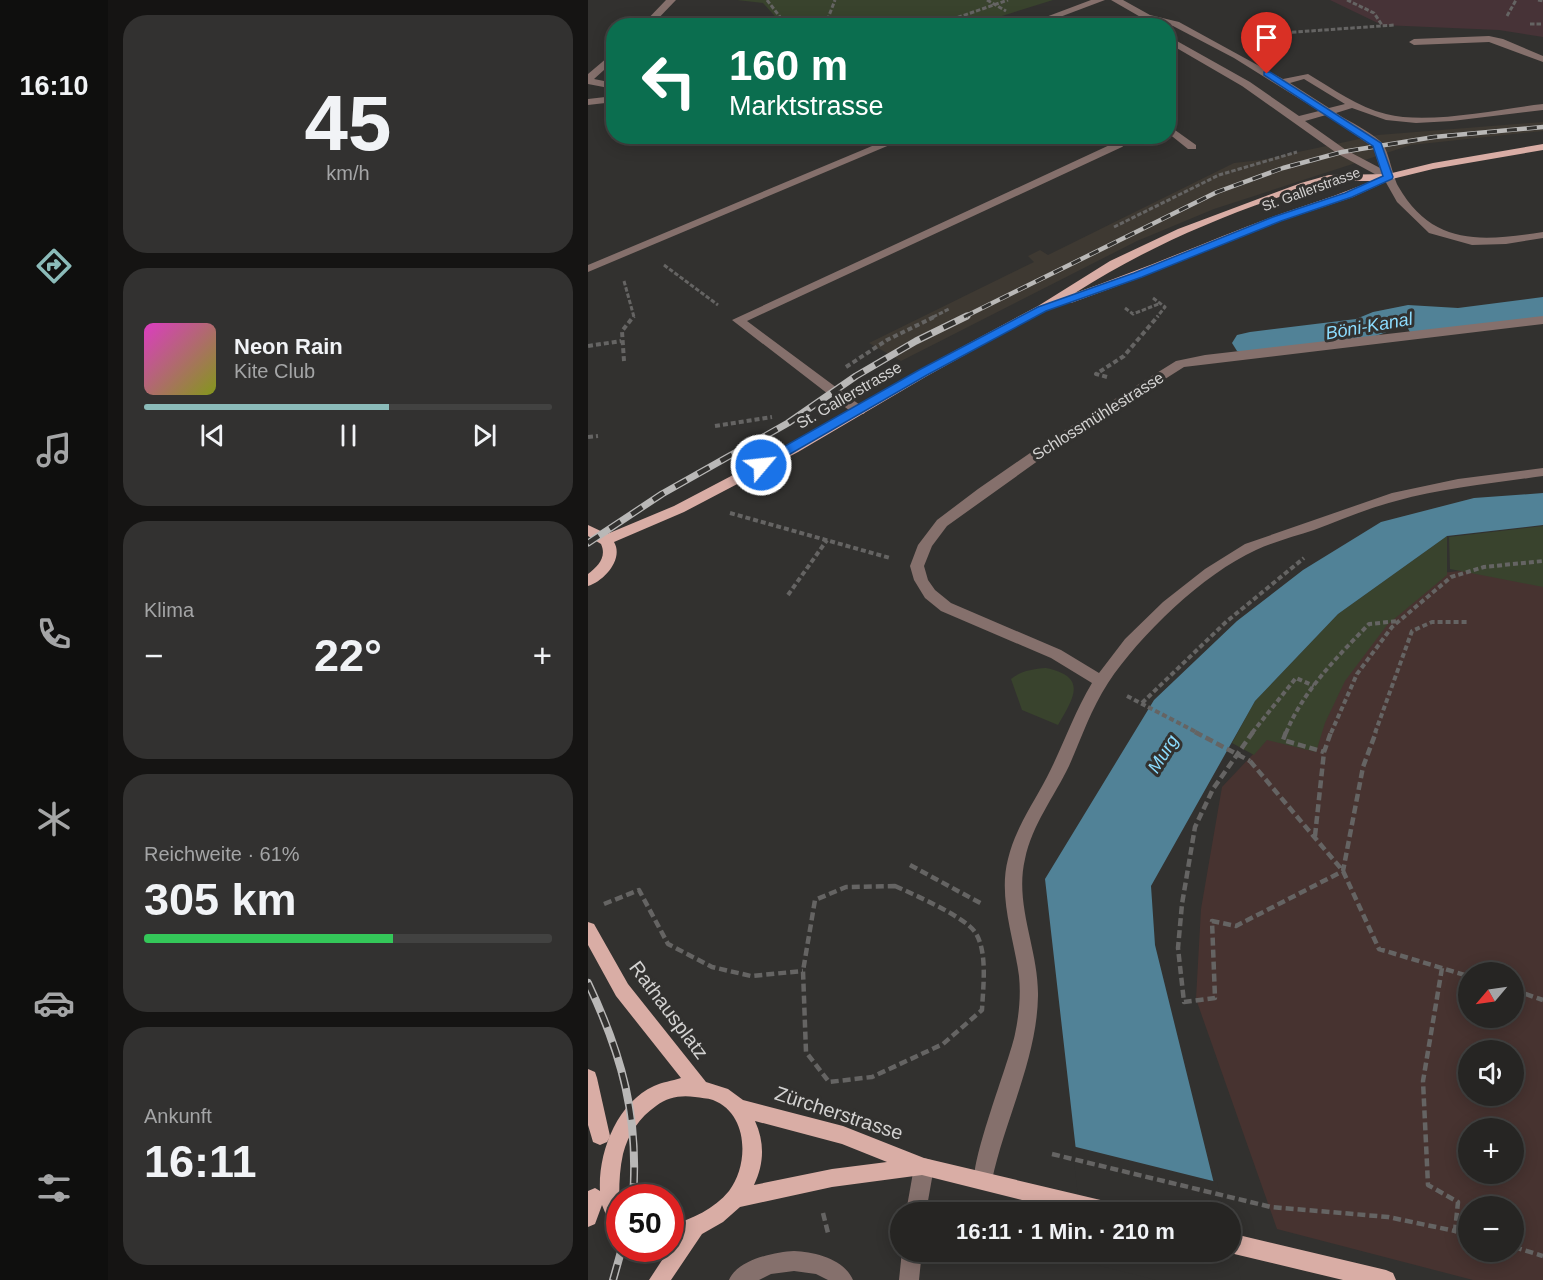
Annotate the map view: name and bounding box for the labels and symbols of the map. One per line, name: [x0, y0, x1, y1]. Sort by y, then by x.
pin: [1241, 12, 1292, 74]
street label: St. Gallerstrasse: [1260, 164, 1363, 214]
water label: Böni-Kanal: [1324, 308, 1415, 343]
street label: St. Gallerstrasse: [794, 358, 905, 432]
street label: Schlossmühlestrasse: [1029, 369, 1167, 463]
position arrow: [729, 433, 793, 497]
water label: Murg: [1144, 731, 1182, 777]
street label: Rathausplatz: [625, 957, 713, 1063]
north arrow: [1458, 962, 1524, 1028]
street label: Zürcherstrasse: [772, 1082, 906, 1144]
speed limit sign: 50: [606, 1184, 684, 1262]

